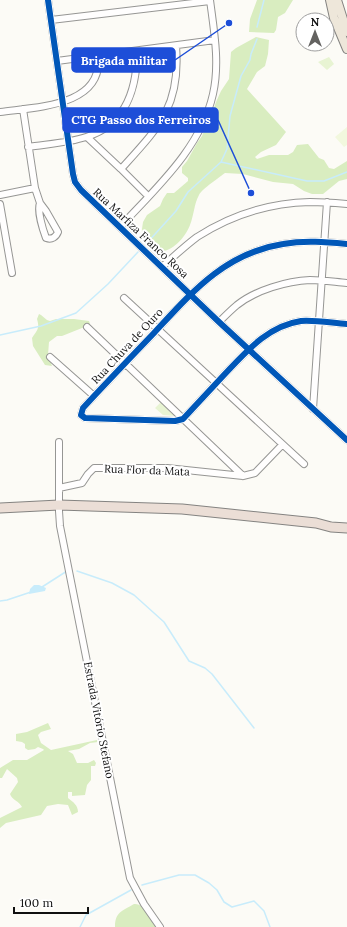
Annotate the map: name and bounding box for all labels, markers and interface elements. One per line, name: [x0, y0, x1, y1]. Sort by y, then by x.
north arrow: [295, 12, 335, 52]
text: N: [311, 15, 320, 29]
callout: Brigada militar: [72, 48, 175, 72]
text: Brigada militar: [81, 53, 168, 68]
callout: CTG Passo dos Ferreiros: [63, 108, 218, 132]
text: CTG Passo dos Ferreiros: [71, 112, 211, 127]
street label: Rua Marfiza Franco Rosa: [90, 185, 192, 281]
street label: Rua Chuva de Ouro: [88, 305, 166, 387]
street label: Rua Flor da Mata: [104, 462, 191, 479]
street label: Estrada Vitório Stefano: [81, 660, 117, 780]
scale bar: [14, 889, 88, 915]
text: 100 m: [20, 895, 53, 910]

